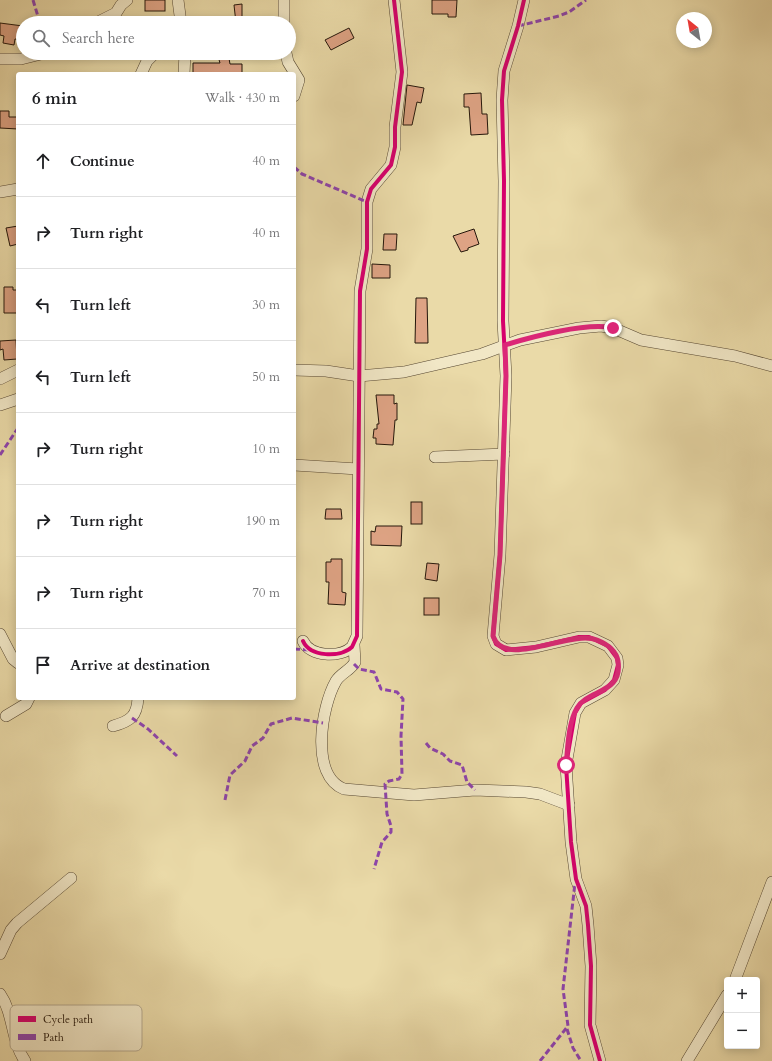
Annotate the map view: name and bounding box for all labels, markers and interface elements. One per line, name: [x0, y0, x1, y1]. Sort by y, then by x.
north arrow: [676, 12, 712, 48]
search box: [16, 16, 296, 60]
icon: search: [30, 27, 52, 49]
text: Search here: [62, 28, 135, 48]
text: 6 min: [32, 87, 77, 110]
text: Walk · 430 m: [205, 89, 280, 107]
icon: ahead: [32, 150, 54, 172]
text: Continue: [70, 151, 135, 171]
text: 40 m: [252, 152, 280, 170]
icon: right: [32, 222, 54, 244]
text: Turn right: [70, 223, 143, 243]
text: 40 m: [252, 224, 280, 242]
icon: left: [32, 294, 54, 316]
text: Turn left: [70, 295, 131, 315]
text: 30 m: [252, 296, 280, 314]
route end: [604, 319, 622, 337]
icon: left: [32, 366, 54, 388]
text: Turn left: [70, 367, 131, 387]
text: 50 m: [252, 368, 280, 386]
icon: right: [32, 438, 54, 460]
text: Turn right: [70, 439, 143, 459]
text: 10 m: [252, 440, 280, 458]
icon: right: [32, 510, 54, 532]
text: Turn right: [70, 511, 143, 531]
text: 190 m: [246, 512, 280, 530]
icon: right: [32, 582, 54, 604]
text: Turn right: [70, 583, 143, 603]
text: 70 m: [252, 584, 280, 602]
icon: arrive: [32, 654, 54, 676]
text: Arrive at destination: [70, 655, 210, 675]
route start: [557, 756, 575, 774]
map controls: [724, 977, 760, 1049]
button: +: [724, 977, 760, 1013]
legend: [10, 1005, 142, 1051]
text: Cycle path: [43, 1012, 93, 1027]
button: −: [724, 1013, 760, 1049]
text: Path: [43, 1030, 64, 1045]

